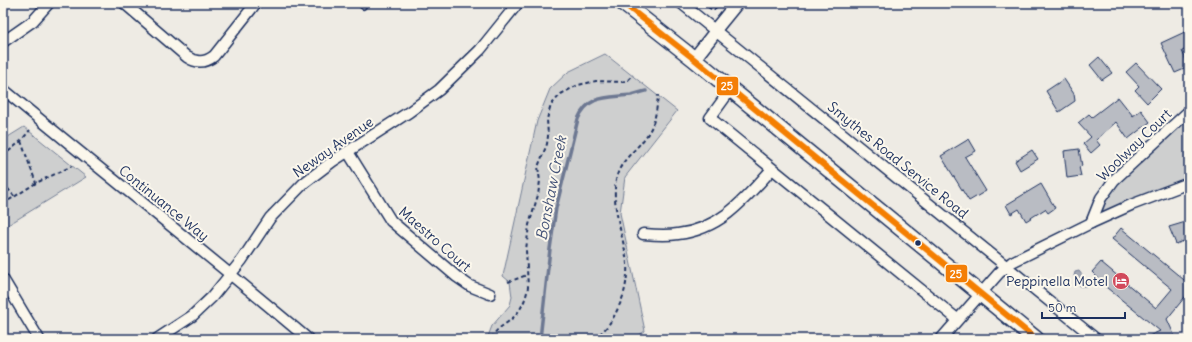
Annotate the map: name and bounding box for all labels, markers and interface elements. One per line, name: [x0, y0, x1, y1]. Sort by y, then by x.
line badge: 25: [716, 76, 739, 96]
text: 25: [721, 79, 733, 93]
street label: Smythes Road Service Road: [824, 98, 972, 222]
street label: Woolway Court: [1093, 105, 1175, 185]
street label: Neway Avenue: [289, 113, 377, 181]
water label: Bonshaw Creek: [532, 133, 571, 242]
street label: Continuance Way: [115, 161, 213, 245]
street label: Maestro Court: [395, 203, 475, 276]
unlabelled marker: [913, 238, 923, 248]
line badge: 25: [945, 264, 968, 283]
text: 25: [950, 267, 962, 281]
hotel icon: Peppinella Motel: [1111, 271, 1131, 291]
place label: Peppinella Motel: [1006, 272, 1108, 290]
scale bar: [1042, 294, 1125, 320]
text: 50 m: [1048, 300, 1077, 315]

